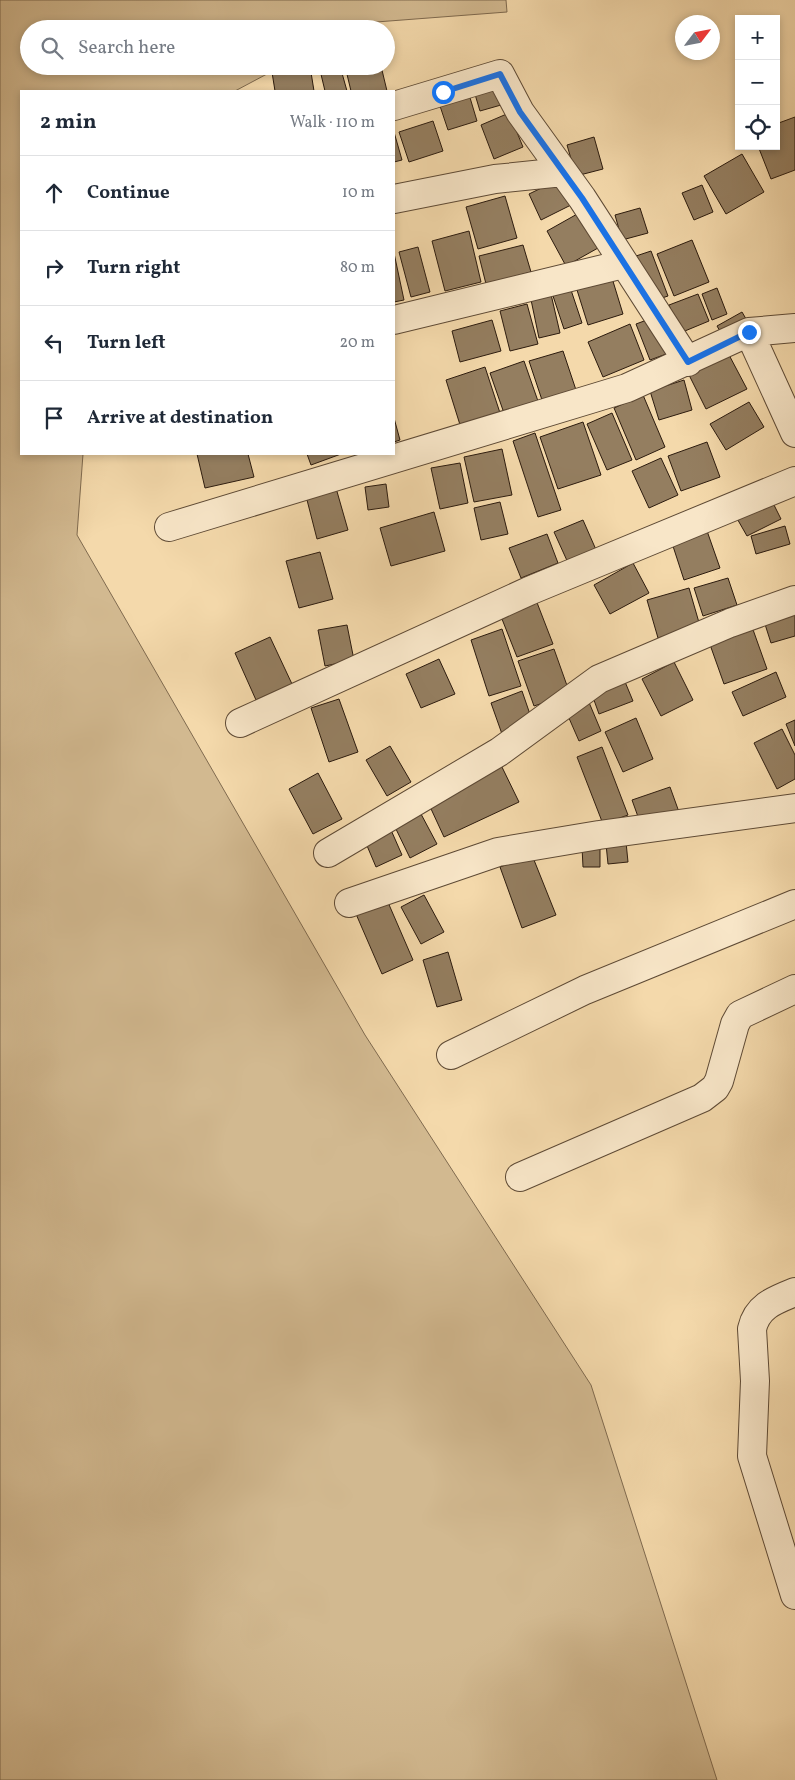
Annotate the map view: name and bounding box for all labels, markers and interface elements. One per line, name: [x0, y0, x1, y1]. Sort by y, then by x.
north arrow: [675, 15, 720, 60]
map controls: [735, 15, 780, 150]
button: +: [735, 15, 780, 60]
search box: [20, 20, 395, 75]
icon: search: [38, 34, 66, 62]
text: Search here: [78, 35, 175, 61]
button: −: [735, 60, 780, 105]
route start: [432, 81, 455, 104]
button: locate: [735, 105, 780, 150]
text: 2 min: [40, 108, 97, 137]
text: Walk · 110 m: [290, 112, 375, 134]
icon: ahead: [40, 179, 68, 207]
text: Continue: [87, 180, 170, 206]
text: 10 m: [342, 182, 375, 204]
icon: right: [40, 254, 68, 282]
text: Turn right: [87, 255, 180, 281]
text: 80 m: [340, 257, 375, 279]
route end: [738, 321, 761, 344]
icon: left: [40, 329, 68, 357]
text: Turn left: [87, 330, 166, 356]
text: 20 m: [340, 332, 375, 354]
icon: arrive: [40, 404, 68, 432]
text: Arrive at destination: [87, 405, 273, 431]

